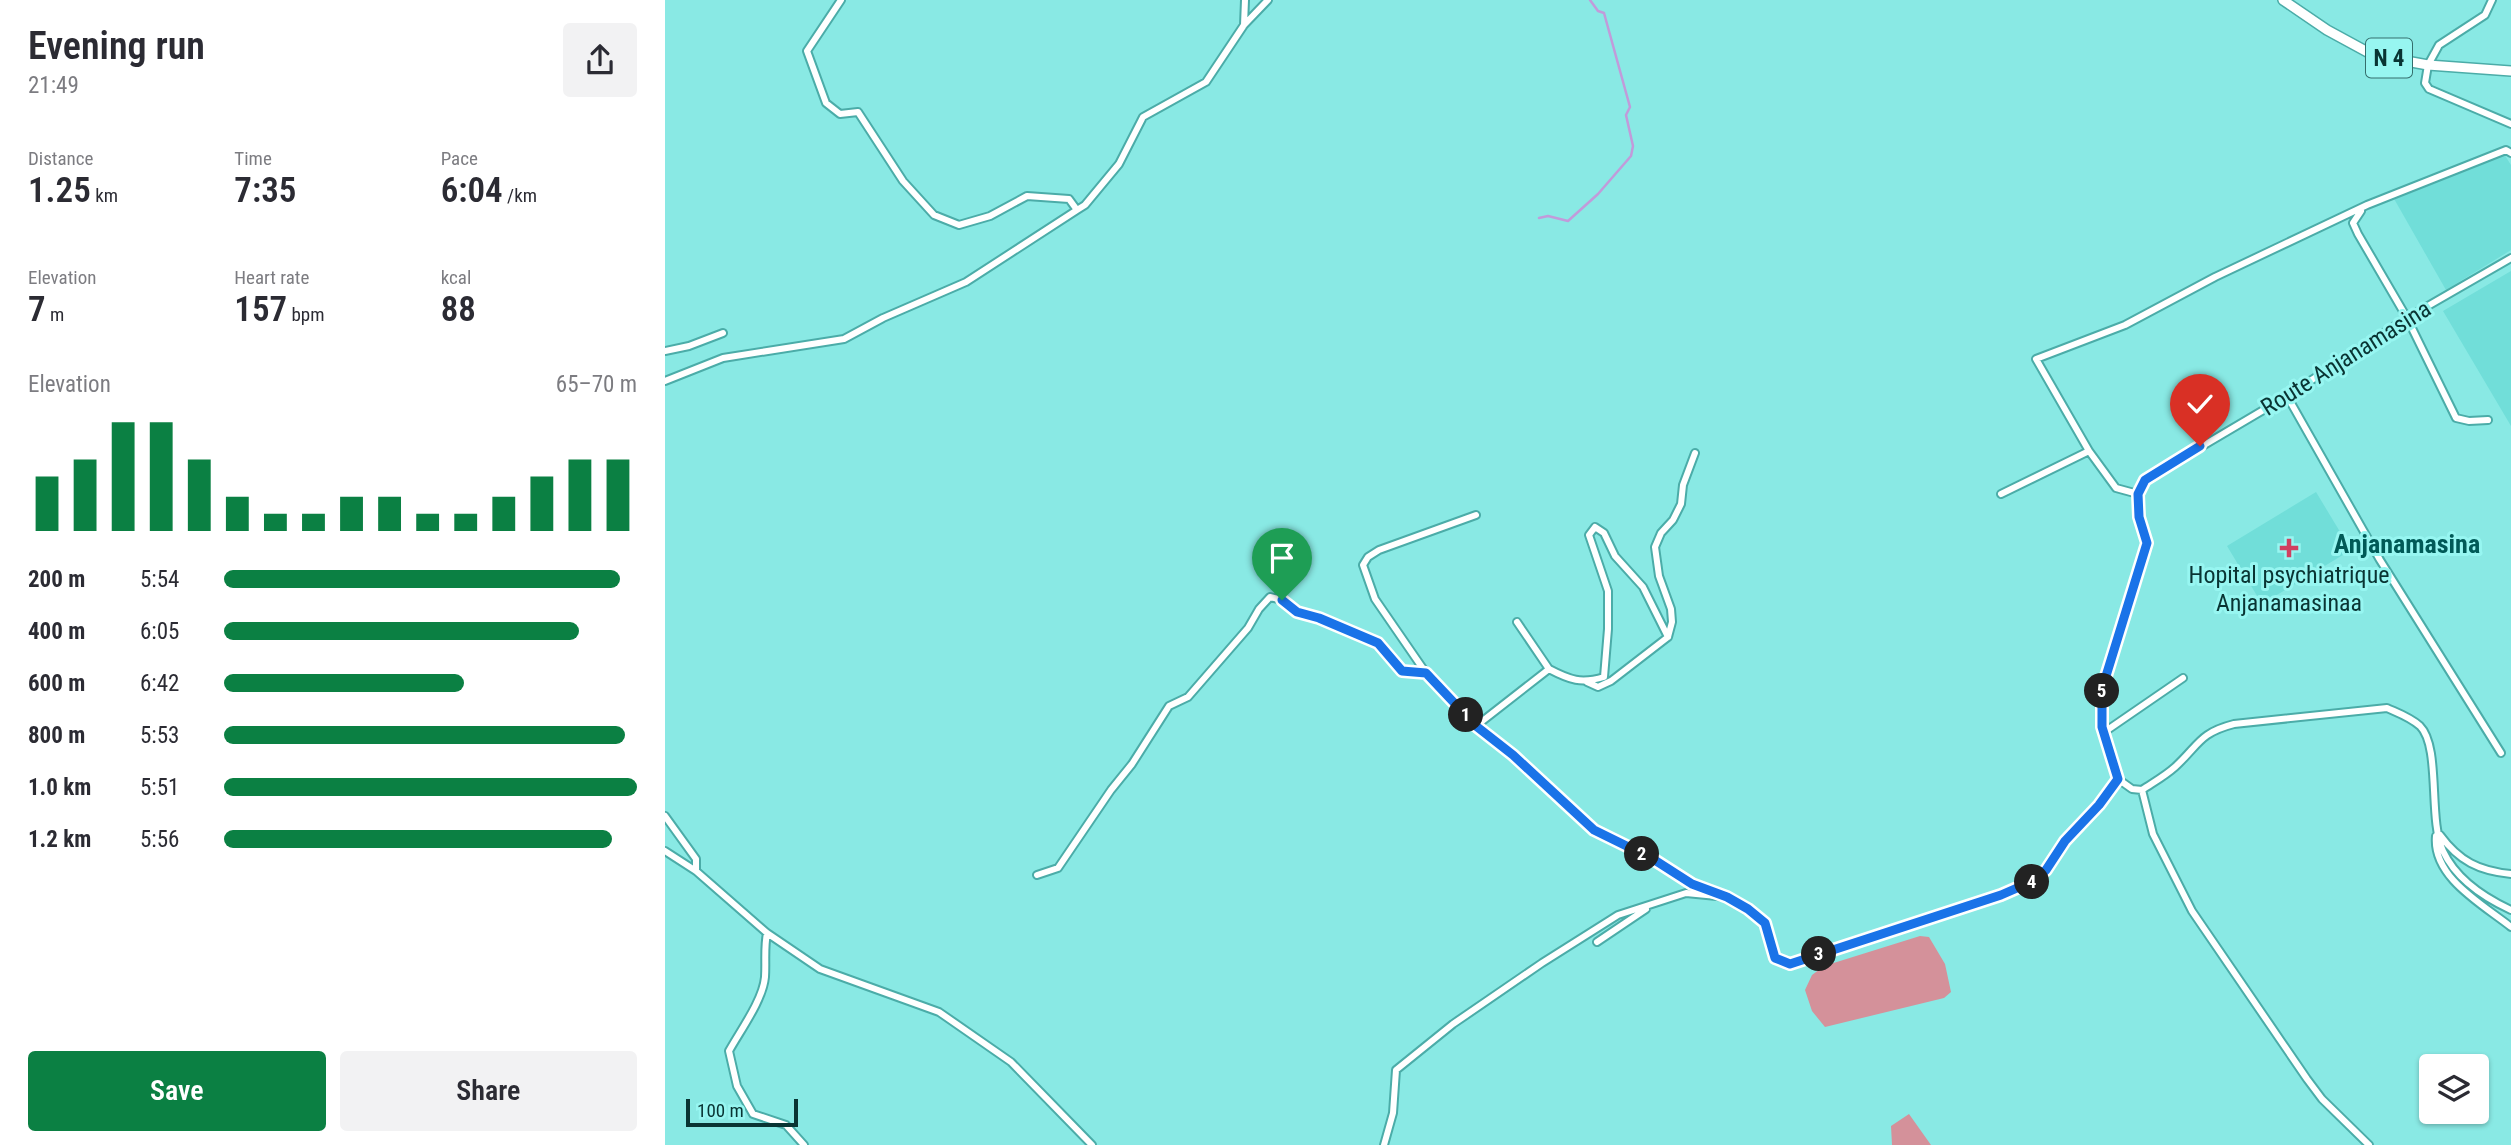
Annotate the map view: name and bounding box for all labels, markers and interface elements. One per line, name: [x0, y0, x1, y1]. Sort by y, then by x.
button: share: [563, 23, 637, 97]
text: Evening run: [28, 24, 205, 68]
road number: N 4: [2366, 39, 2412, 78]
text: 21:49: [28, 72, 79, 99]
text: Distance: [28, 147, 93, 170]
text: Time: [234, 147, 272, 170]
text: Pace: [441, 147, 478, 170]
text: 1.25: [28, 170, 91, 211]
text: 7:35: [234, 170, 296, 211]
text: 6:04: [441, 170, 503, 211]
text: km: [91, 184, 118, 207]
text: /km: [503, 184, 537, 207]
text: Elevation: [28, 266, 96, 289]
text: Heart rate: [234, 266, 309, 289]
text: kcal: [441, 266, 471, 289]
text: 7: [28, 289, 46, 330]
text: 157: [234, 289, 287, 330]
text: 88: [441, 289, 476, 330]
street label: Route Anjanamasina: [2256, 294, 2436, 422]
text: m: [46, 303, 64, 326]
text: bpm: [287, 303, 325, 326]
text: Elevation: [28, 371, 111, 398]
text: 65–70 m: [556, 371, 637, 398]
pin: [2170, 374, 2230, 446]
icon: check: [2181, 385, 2219, 423]
pin: [1252, 528, 1312, 600]
district label: Anjanamasina: [2334, 529, 2480, 559]
marker: Hopital psychiatrique Anjanamasinaa: [2279, 538, 2299, 558]
icon: arrive: [1263, 539, 1301, 577]
place label: Hopital psychiatrique Anjanamasinaa: [2189, 561, 2389, 617]
text: 200 m: [28, 566, 85, 593]
text: 5:54: [140, 566, 179, 593]
text: 400 m: [28, 618, 85, 645]
text: 6:05: [140, 618, 179, 645]
text: 600 m: [28, 670, 85, 697]
text: 6:42: [140, 670, 179, 697]
pin: 5: [2085, 674, 2119, 708]
text: 5: [2097, 679, 2106, 702]
pin: 1: [1449, 698, 1483, 732]
text: 1: [1461, 703, 1470, 726]
text: 800 m: [28, 722, 85, 749]
text: 5:53: [140, 722, 179, 749]
text: 1.0 km: [28, 774, 91, 801]
text: 5:51: [140, 774, 179, 801]
text: 1.2 km: [28, 826, 91, 853]
text: 5:56: [140, 826, 179, 853]
pin: 2: [1625, 836, 1660, 872]
text: 2: [1637, 842, 1646, 865]
pin: 4: [2015, 864, 2049, 900]
text: 4: [2027, 870, 2036, 893]
pin: 3: [1801, 936, 1837, 972]
text: 3: [1814, 942, 1823, 965]
button: Save: [28, 1051, 326, 1131]
button: Share: [340, 1051, 637, 1131]
map controls: [2419, 1054, 2489, 1124]
button: layers: [2419, 1054, 2489, 1124]
scale bar: [686, 1096, 798, 1128]
text: 100 m: [697, 1099, 744, 1122]

